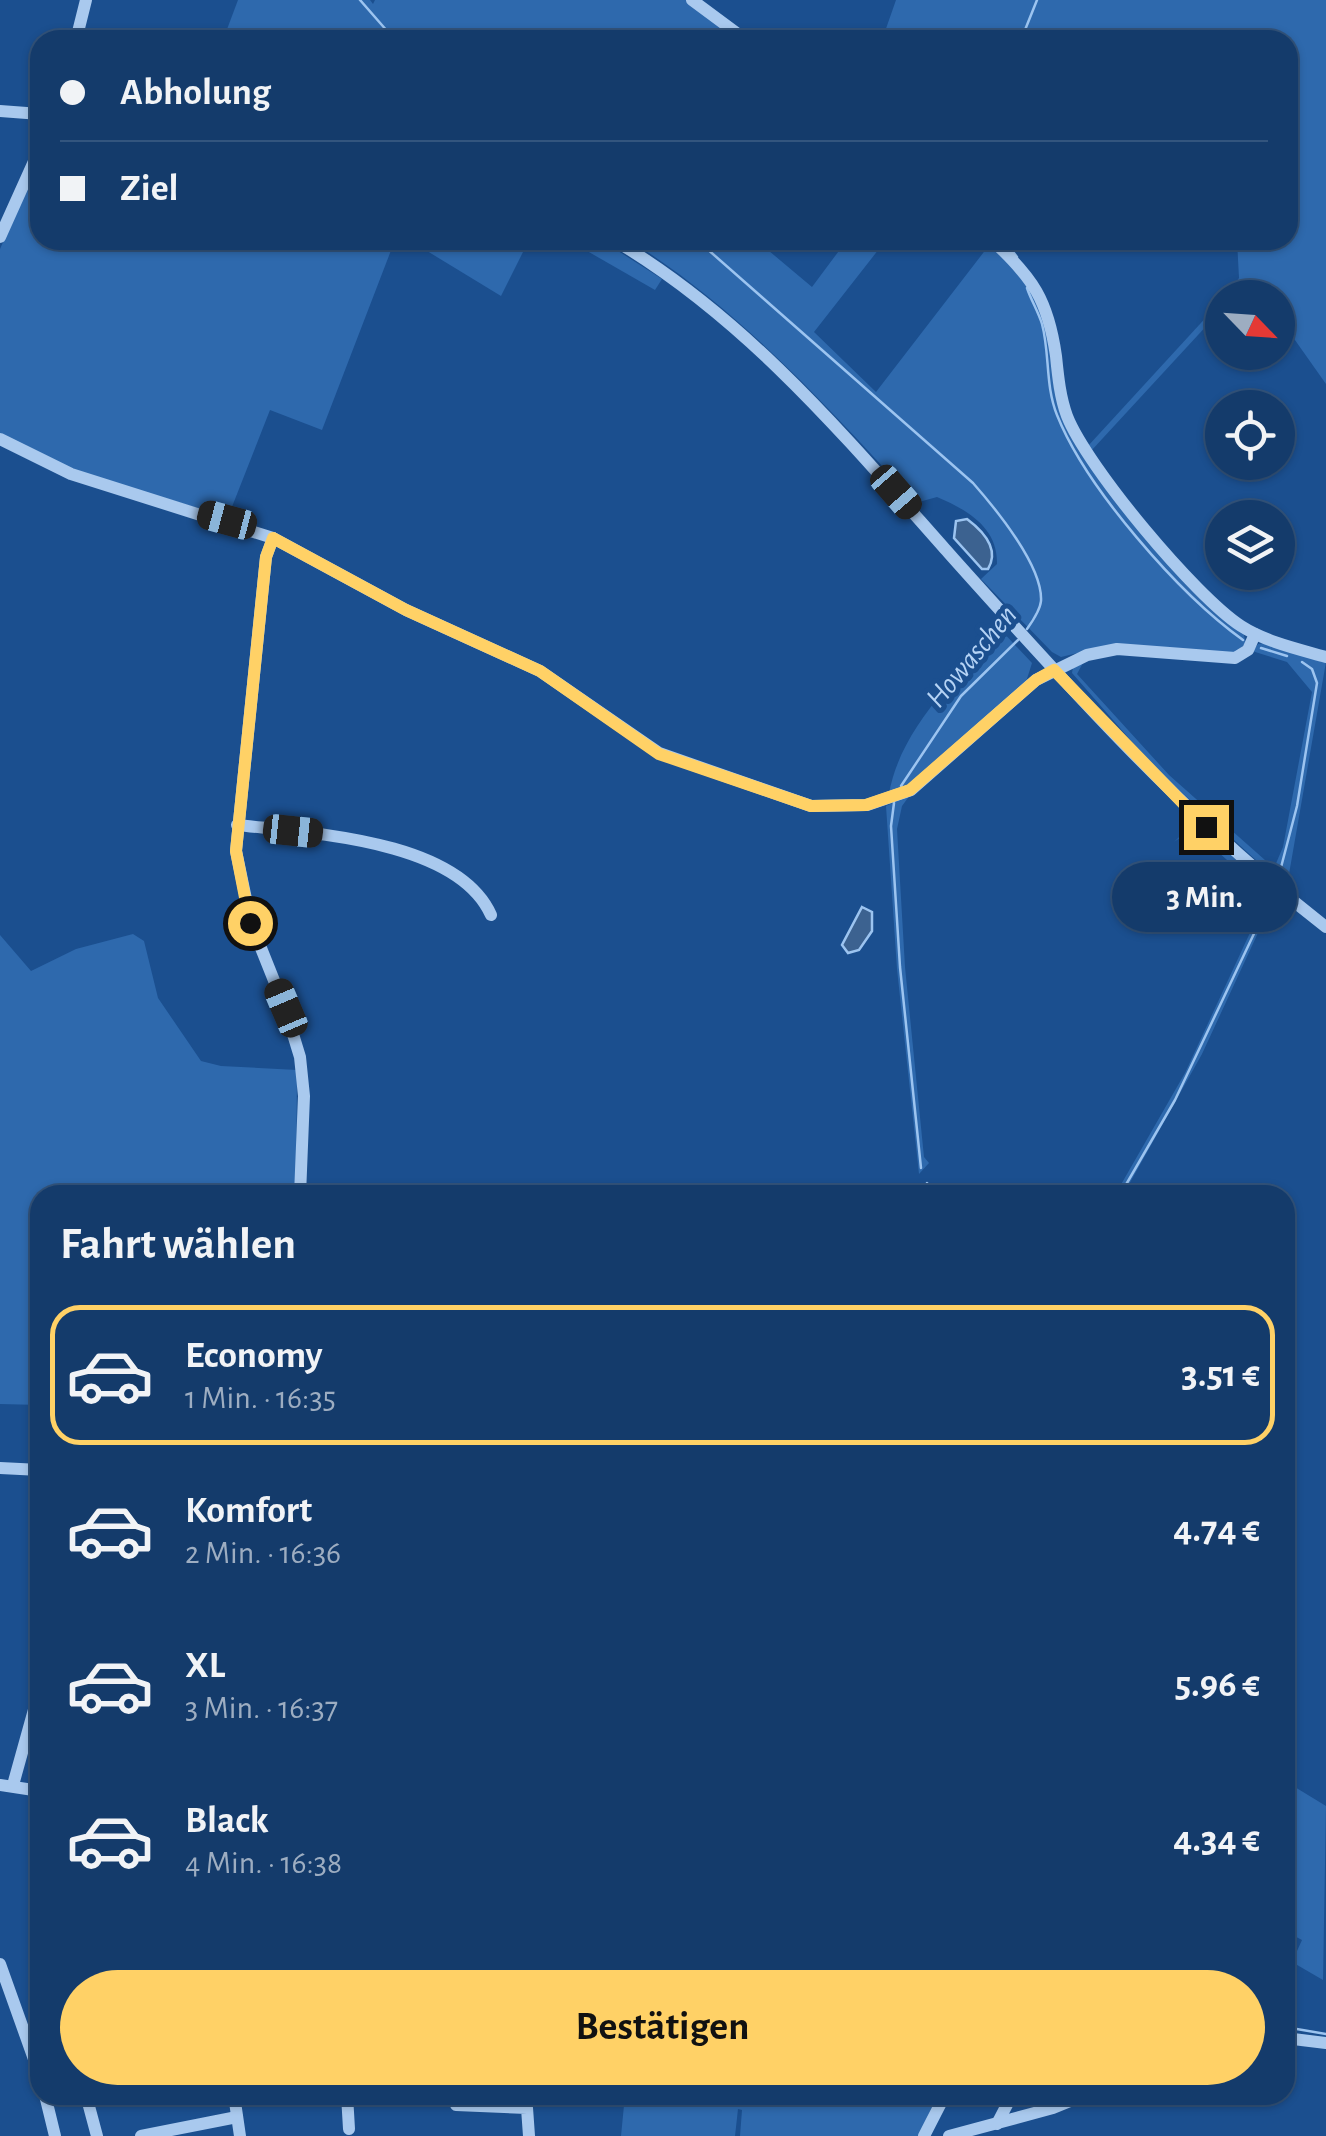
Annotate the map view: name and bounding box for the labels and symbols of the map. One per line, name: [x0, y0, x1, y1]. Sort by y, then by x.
north arrow: [1205, 280, 1295, 370]
car: [865, 460, 927, 524]
car: [194, 498, 260, 542]
water label: Howaschen: [921, 600, 1023, 713]
route end: [1184, 805, 1229, 850]
car: [262, 813, 324, 849]
callout: 3 Min.: [1114, 862, 1298, 932]
route start: [228, 901, 273, 946]
car: [260, 975, 312, 1041]

